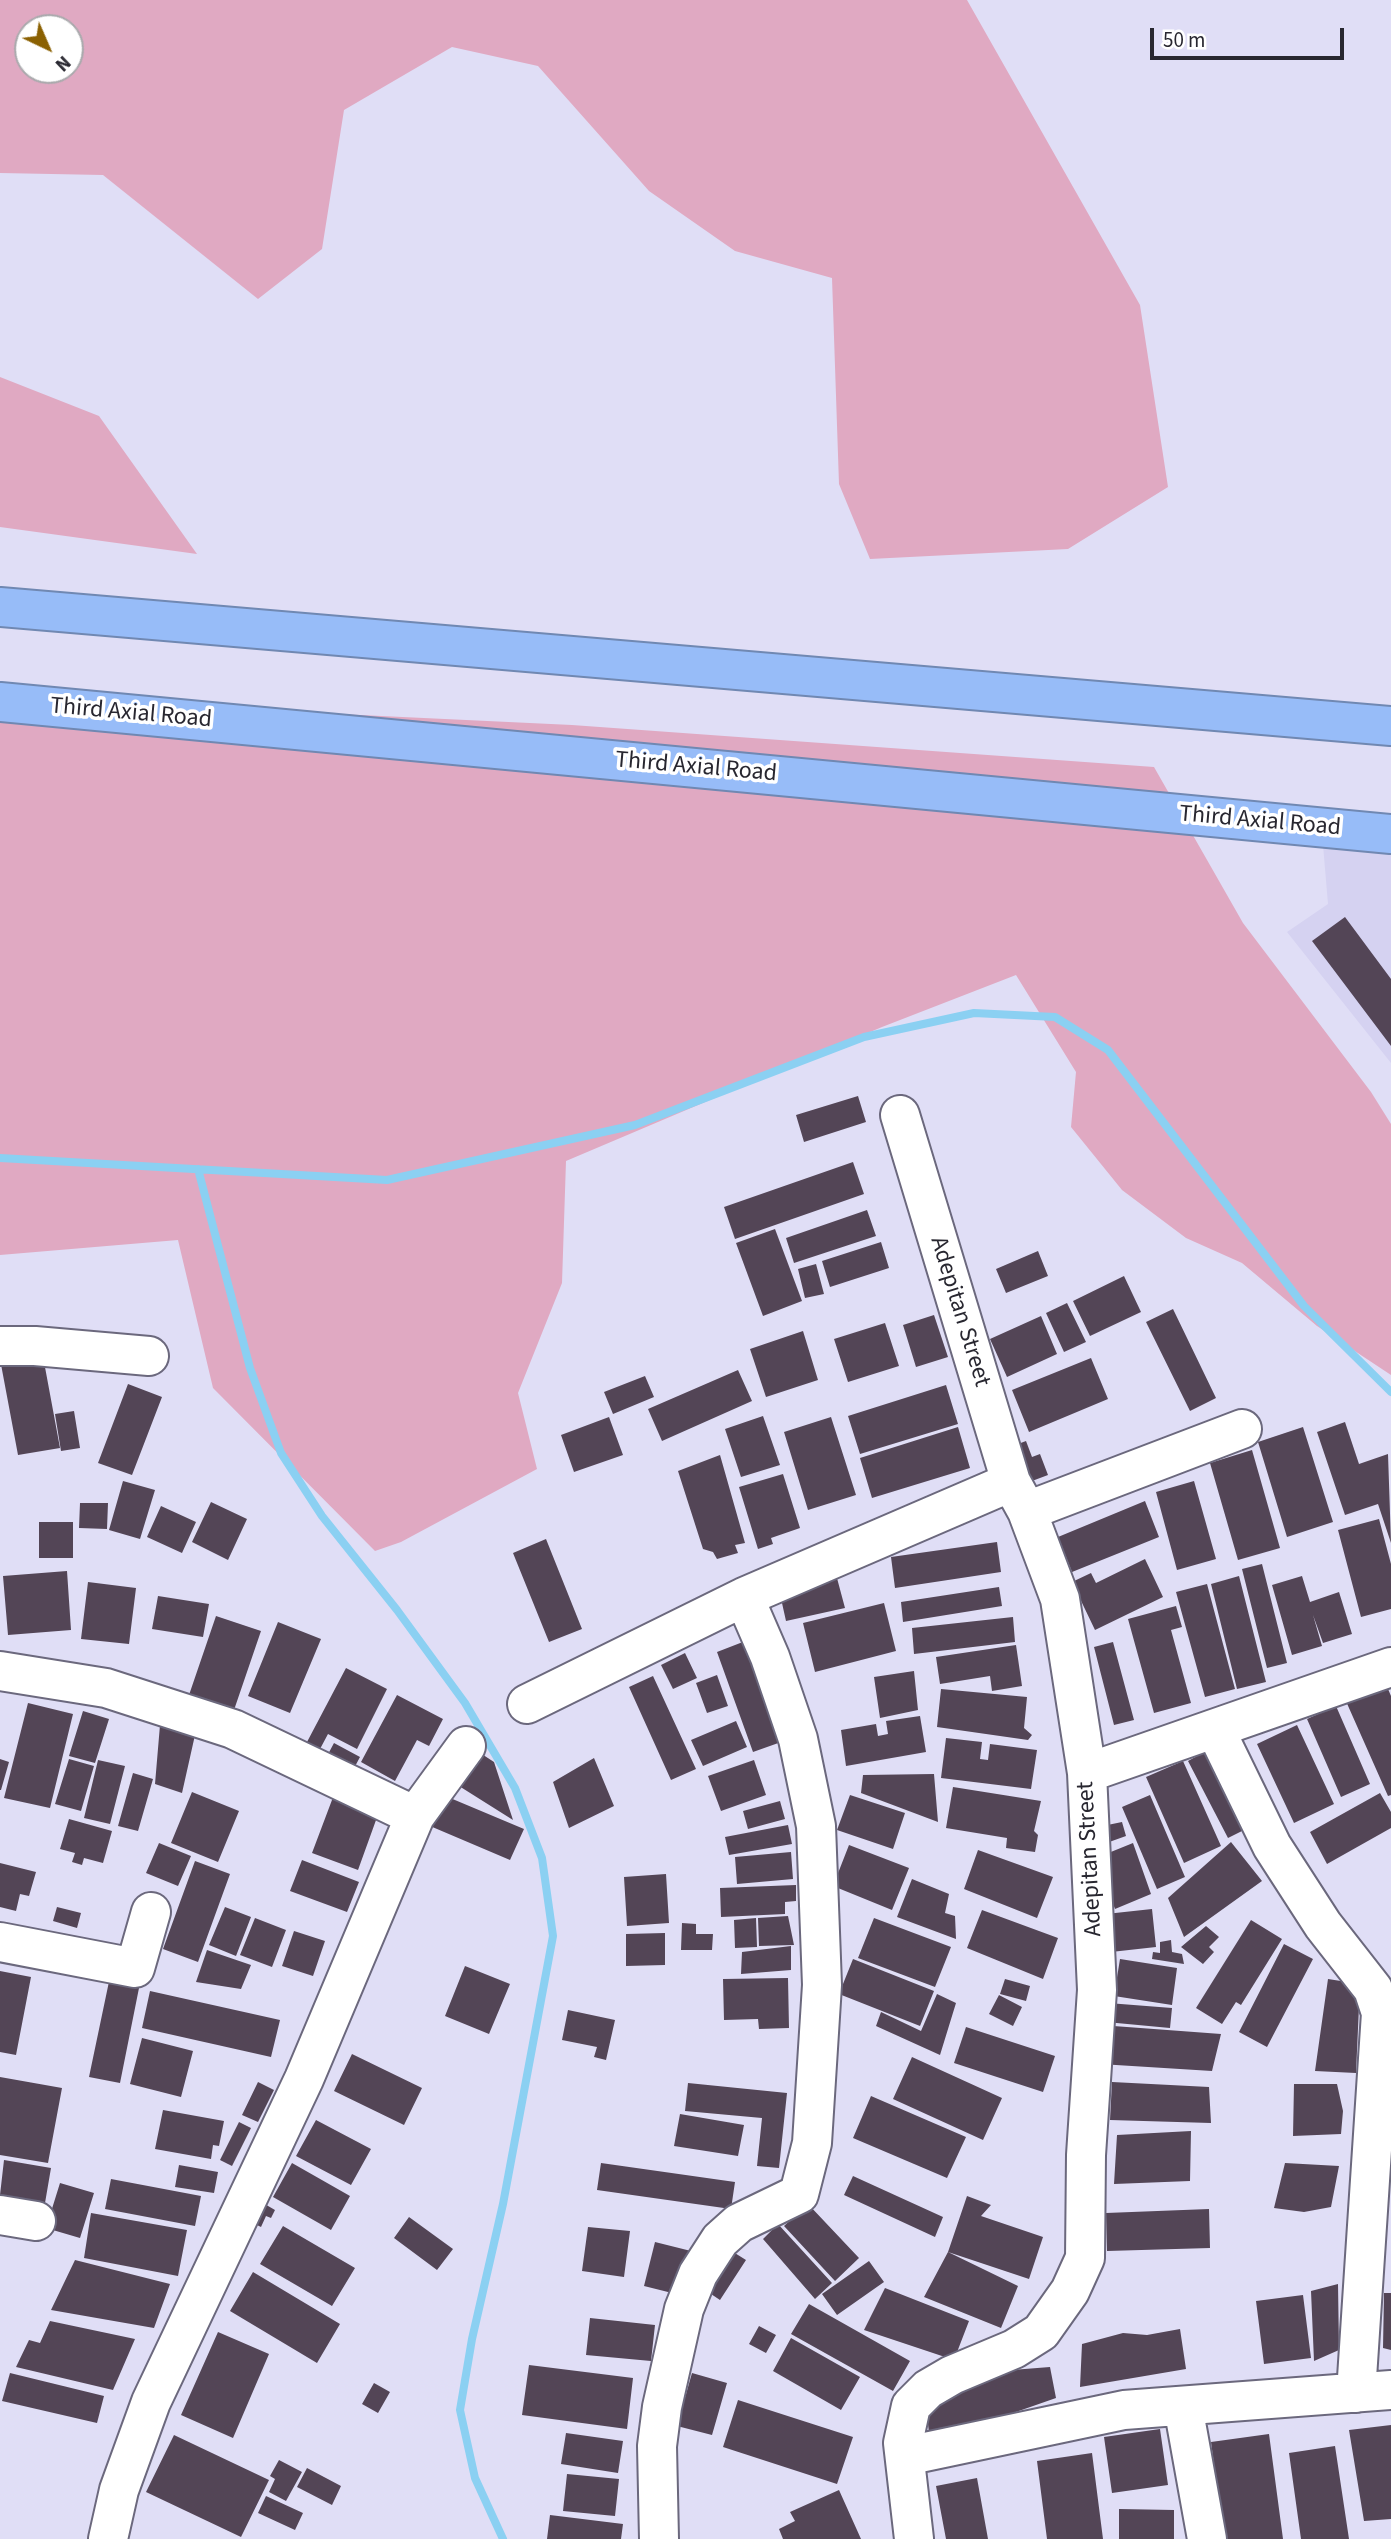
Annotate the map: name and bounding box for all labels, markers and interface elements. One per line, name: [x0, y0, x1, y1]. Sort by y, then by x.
north arrow: [14, 14, 84, 84]
scale bar: [1153, 14, 1347, 58]
text: 50 m: [1163, 25, 1205, 55]
text: N: [49, 49, 76, 77]
street label: Third Axial Road: [49, 693, 213, 735]
street label: Third Axial Road: [614, 747, 778, 789]
street label: Third Axial Road: [1178, 801, 1342, 843]
street label: Adepitan Street: [923, 1234, 995, 1390]
street label: Adepitan Street: [1073, 1781, 1109, 1937]

